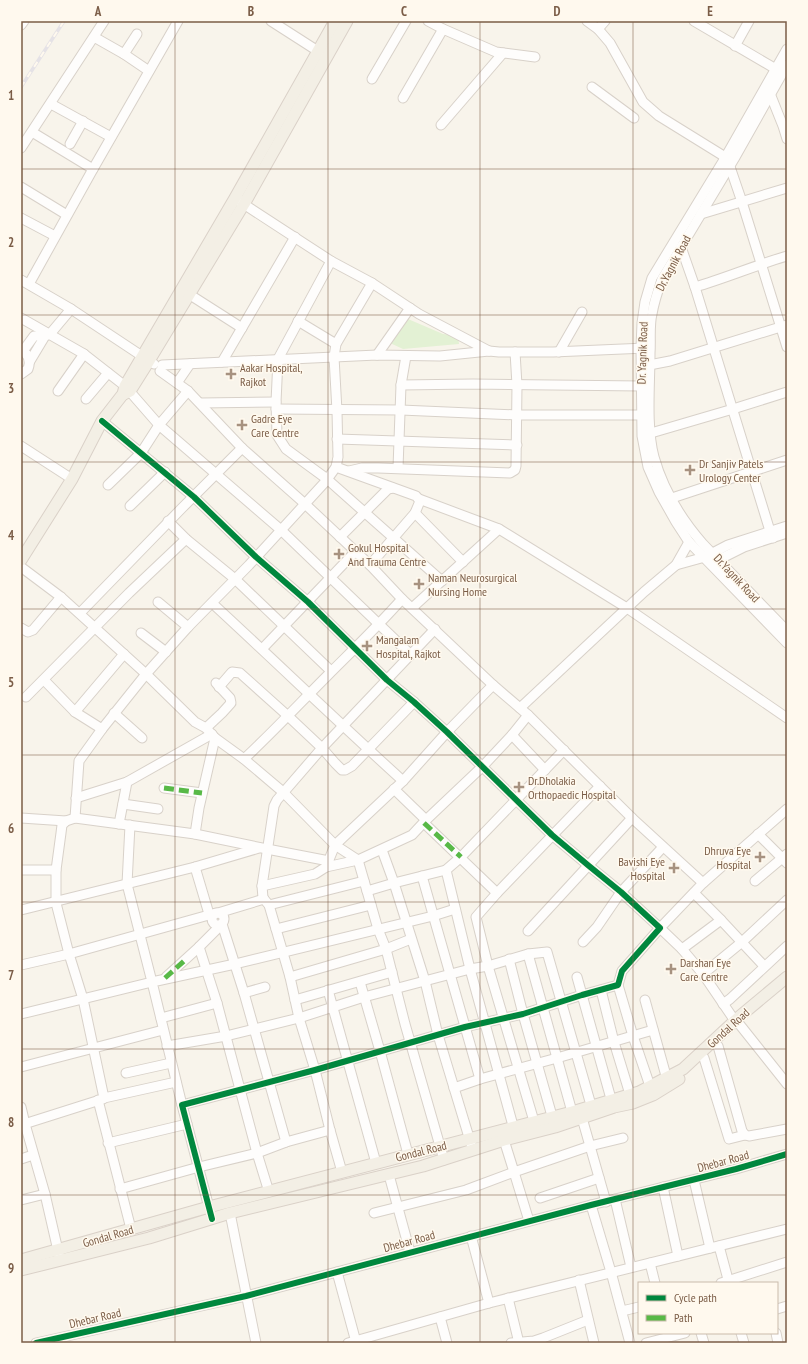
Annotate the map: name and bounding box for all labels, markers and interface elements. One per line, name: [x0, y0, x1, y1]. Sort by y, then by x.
text: A: [94, 3, 102, 20]
text: B: [248, 3, 254, 20]
text: C: [401, 3, 407, 20]
text: D: [554, 3, 561, 20]
text: E: [707, 3, 713, 20]
text: 1: [8, 87, 14, 104]
street label: Dr.Yagnik Road: [652, 233, 694, 293]
text: 2: [8, 234, 14, 251]
street label: Dr. Yagnik Road: [633, 321, 651, 385]
place label: Aakar Hospital, Rajkot: [240, 360, 302, 389]
marker: Aakar Hospital, Rajkot: [225, 368, 237, 380]
text: 3: [8, 380, 14, 397]
place label: Gadre Eye Care Centre: [251, 411, 299, 440]
marker: Gadre Eye Care Centre: [236, 419, 248, 431]
place label: Dr Sanjiv Patels Urology Center: [699, 456, 763, 485]
marker: Dr Sanjiv Patels Urology Center: [684, 464, 696, 476]
text: 4: [8, 527, 15, 544]
place label: Gokul Hospital And Trauma Centre: [348, 540, 426, 569]
marker: Gokul Hospital And Trauma Centre: [333, 548, 345, 560]
street label: Dr.Yagnik Road: [711, 551, 763, 605]
place label: Naman Neurosurgical Nursing Home: [428, 570, 517, 599]
marker: Naman Neurosurgical Nursing Home: [413, 578, 425, 590]
place label: Mangalam Hospital, Rajkot: [376, 632, 441, 661]
marker: Mangalam Hospital, Rajkot: [361, 640, 373, 652]
text: 5: [8, 674, 14, 691]
place label: Dr.Dholakia Orthopaedic Hospital: [528, 773, 616, 802]
marker: Dr.Dholakia Orthopaedic Hospital: [513, 781, 525, 793]
text: 6: [8, 820, 14, 837]
place label: Dhruva Eye Hospital: [704, 843, 751, 872]
marker: Dhruva Eye Hospital: [754, 851, 766, 863]
place label: Bavishi Eye Hospital: [618, 854, 665, 883]
marker: Bavishi Eye Hospital: [668, 862, 680, 874]
place label: Darshan Eye Care Centre: [680, 955, 731, 984]
marker: Darshan Eye Care Centre: [665, 963, 677, 975]
text: 7: [8, 967, 14, 984]
street label: Gondal Road: [704, 1005, 752, 1051]
text: 8: [8, 1114, 14, 1131]
street label: Gondal Road: [394, 1137, 448, 1165]
street label: Dhebar Road: [696, 1147, 750, 1175]
street label: Gondal Road: [81, 1222, 135, 1250]
street label: Dhebar Road: [382, 1227, 436, 1255]
text: 9: [8, 1260, 14, 1277]
legend: [638, 1282, 778, 1334]
text: Cycle path: [674, 1290, 717, 1305]
street label: Dhebar Road: [68, 1305, 122, 1331]
text: Path: [674, 1310, 692, 1325]

